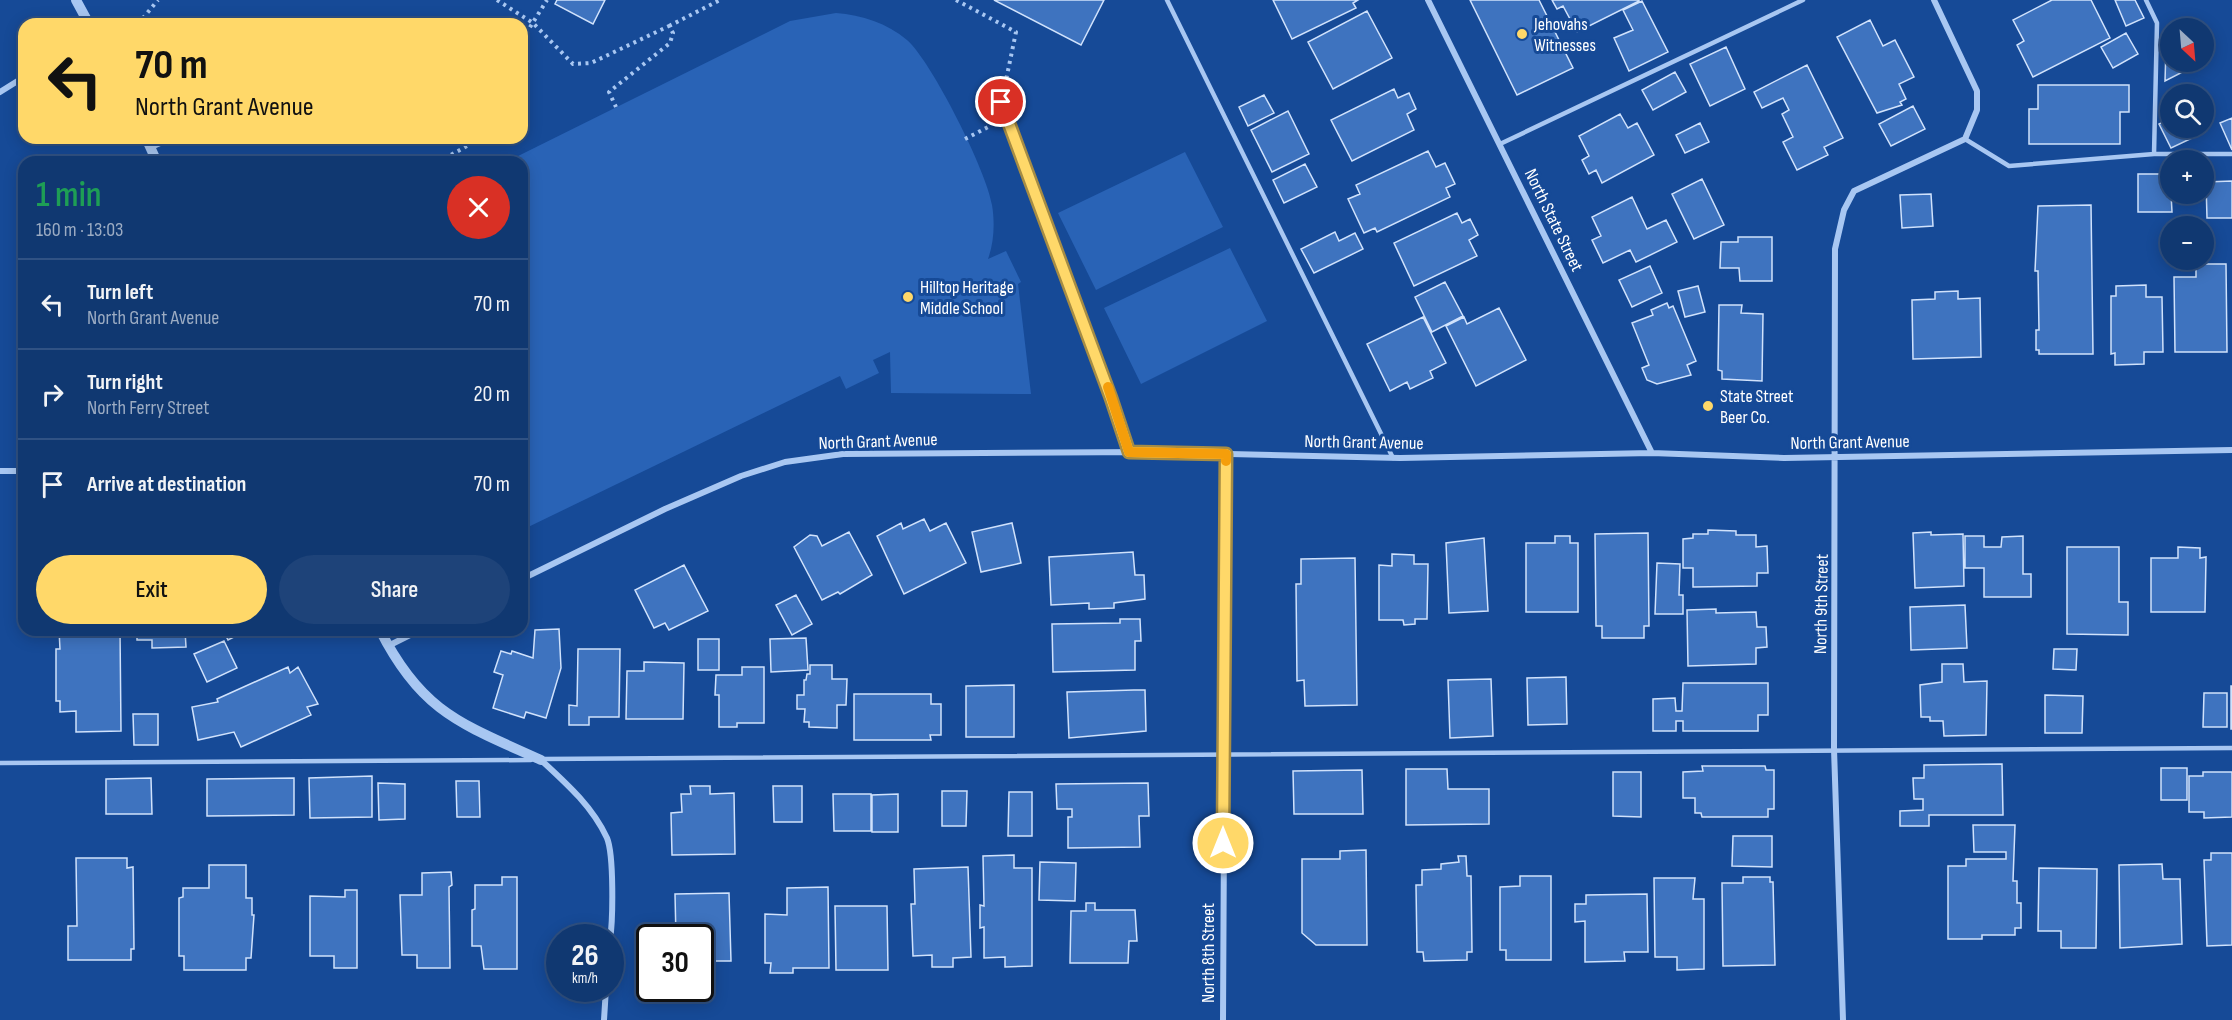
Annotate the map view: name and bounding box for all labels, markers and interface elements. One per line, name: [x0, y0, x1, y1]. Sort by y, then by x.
place label: Jehovahs Witnesses: [1533, 14, 1596, 56]
north arrow: [2160, 18, 2214, 72]
map controls: [2160, 18, 2214, 270]
marker: Jehovahs Witnesses: [1515, 27, 1529, 41]
text: 70 m: [135, 40, 208, 91]
icon: left: [36, 42, 114, 120]
pin: [975, 76, 1026, 127]
button: search: [2160, 84, 2214, 138]
icon: arrive: [984, 85, 1017, 118]
text: North Grant Avenue: [135, 91, 314, 123]
button: +: [2160, 150, 2214, 204]
street label: North State Street: [1520, 165, 1588, 275]
text: 1 min: [36, 174, 101, 217]
button: close: [447, 176, 510, 239]
button: −: [2160, 216, 2214, 270]
text: 160 m · 13:03: [36, 218, 123, 242]
place label: Hilltop Heritage Middle School: [920, 277, 1014, 319]
text: Turn left: [87, 279, 153, 306]
icon: left: [36, 288, 69, 321]
marker: Hilltop Heritage Middle School: [901, 290, 915, 304]
text: 70 m: [474, 291, 510, 318]
text: North Grant Avenue: [87, 306, 219, 330]
text: Turn right: [87, 369, 163, 396]
icon: right: [36, 378, 69, 411]
text: 20 m: [474, 381, 510, 408]
place label: State Street Beer Co.: [1720, 386, 1794, 428]
text: North Ferry Street: [87, 396, 209, 420]
marker: State Street Beer Co.: [1701, 399, 1715, 413]
street label: North Grant Avenue: [818, 429, 938, 454]
street label: North Grant Avenue: [1304, 431, 1424, 454]
street label: North Grant Avenue: [1790, 431, 1910, 454]
icon: arrive: [36, 468, 69, 501]
text: Arrive at destination: [87, 471, 246, 498]
text: 70 m: [474, 471, 510, 498]
street label: North 9th Street: [1810, 553, 1833, 654]
button: Exit: [36, 555, 267, 624]
button: Share: [279, 555, 510, 624]
position arrow: [1191, 811, 1255, 875]
street label: North 8th Street: [1198, 902, 1219, 1003]
speed limit sign: 30: [636, 924, 714, 1002]
text: 26: [571, 938, 599, 974]
text: km/h: [572, 969, 598, 988]

